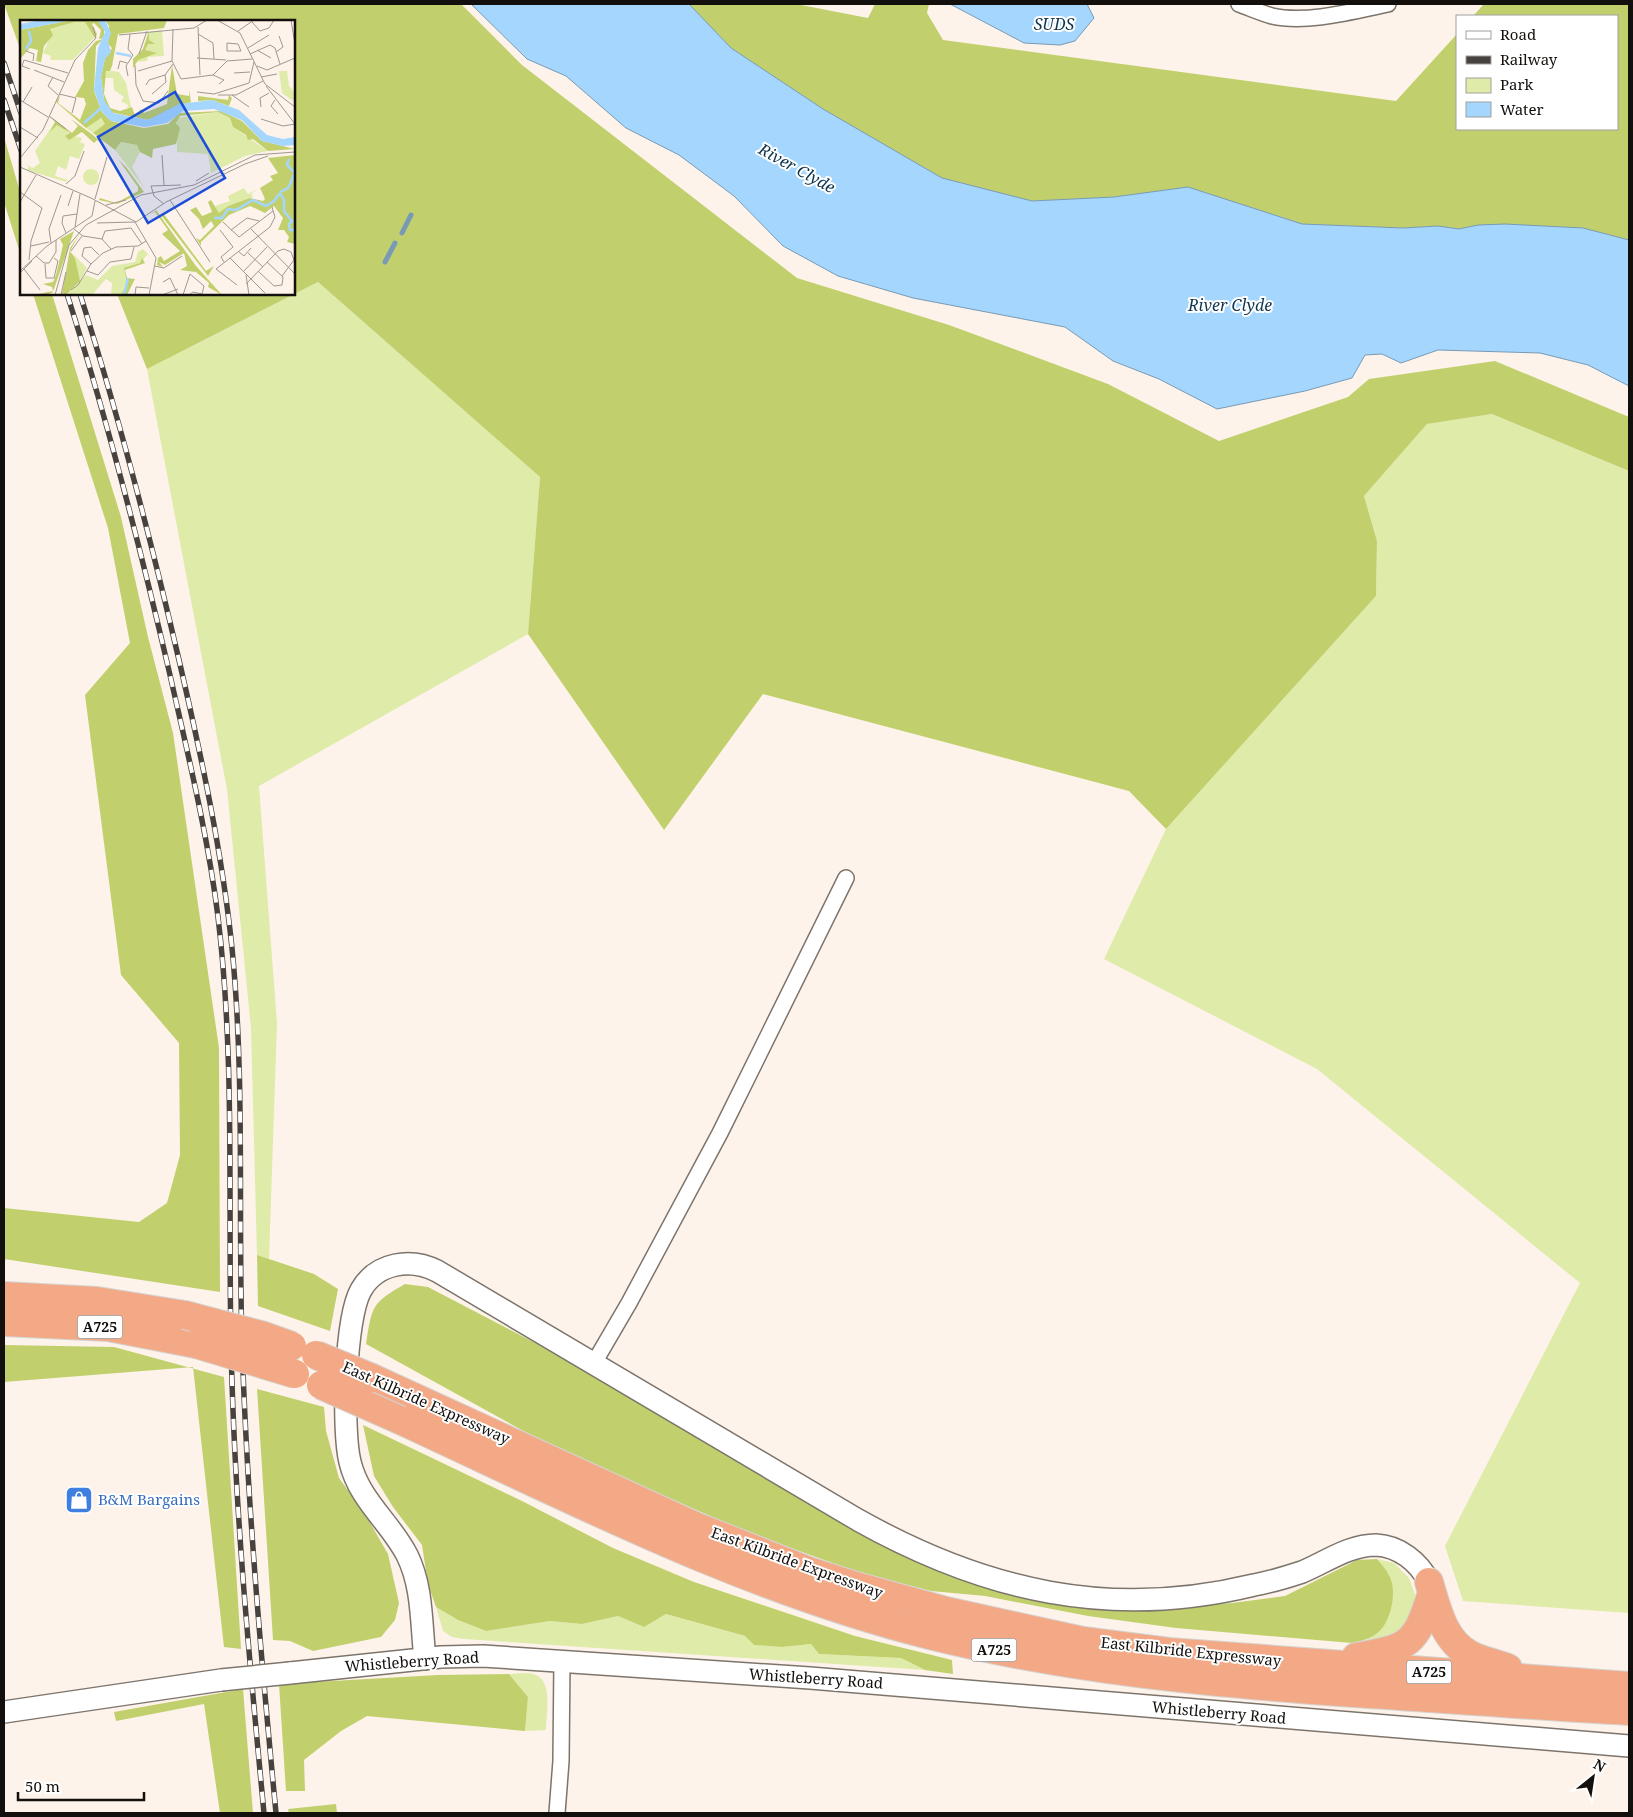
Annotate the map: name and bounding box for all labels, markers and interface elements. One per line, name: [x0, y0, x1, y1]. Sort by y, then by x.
water label: SUDS: [1034, 13, 1075, 35]
legend: [1456, 15, 1618, 130]
inset map: [20, 20, 295, 295]
text: Road: [1500, 24, 1536, 44]
text: Railway: [1500, 49, 1558, 69]
text: Park: [1500, 74, 1534, 94]
text: Water: [1500, 99, 1543, 119]
water label: River Clyde: [754, 137, 839, 198]
water label: River Clyde: [1187, 294, 1272, 316]
road number: A725: [78, 1315, 122, 1338]
street label: East Kilbride Expressway: [340, 1356, 514, 1448]
shop icon: B&M Bargains: [64, 1485, 94, 1515]
place label: B&M Bargains: [98, 1489, 200, 1509]
street label: East Kilbride Expressway: [709, 1522, 886, 1603]
street label: East Kilbride Expressway: [1100, 1632, 1283, 1670]
road number: A725: [972, 1638, 1016, 1662]
street label: Whistleberry Road: [344, 1646, 480, 1676]
road number: A725: [1406, 1660, 1452, 1684]
street label: Whistleberry Road: [748, 1663, 884, 1693]
street label: Whistleberry Road: [1151, 1696, 1287, 1728]
north arrow: [1568, 1752, 1618, 1802]
text: N: [1590, 1754, 1609, 1776]
scale bar: [18, 1770, 144, 1802]
text: 50 m: [25, 1776, 60, 1796]

